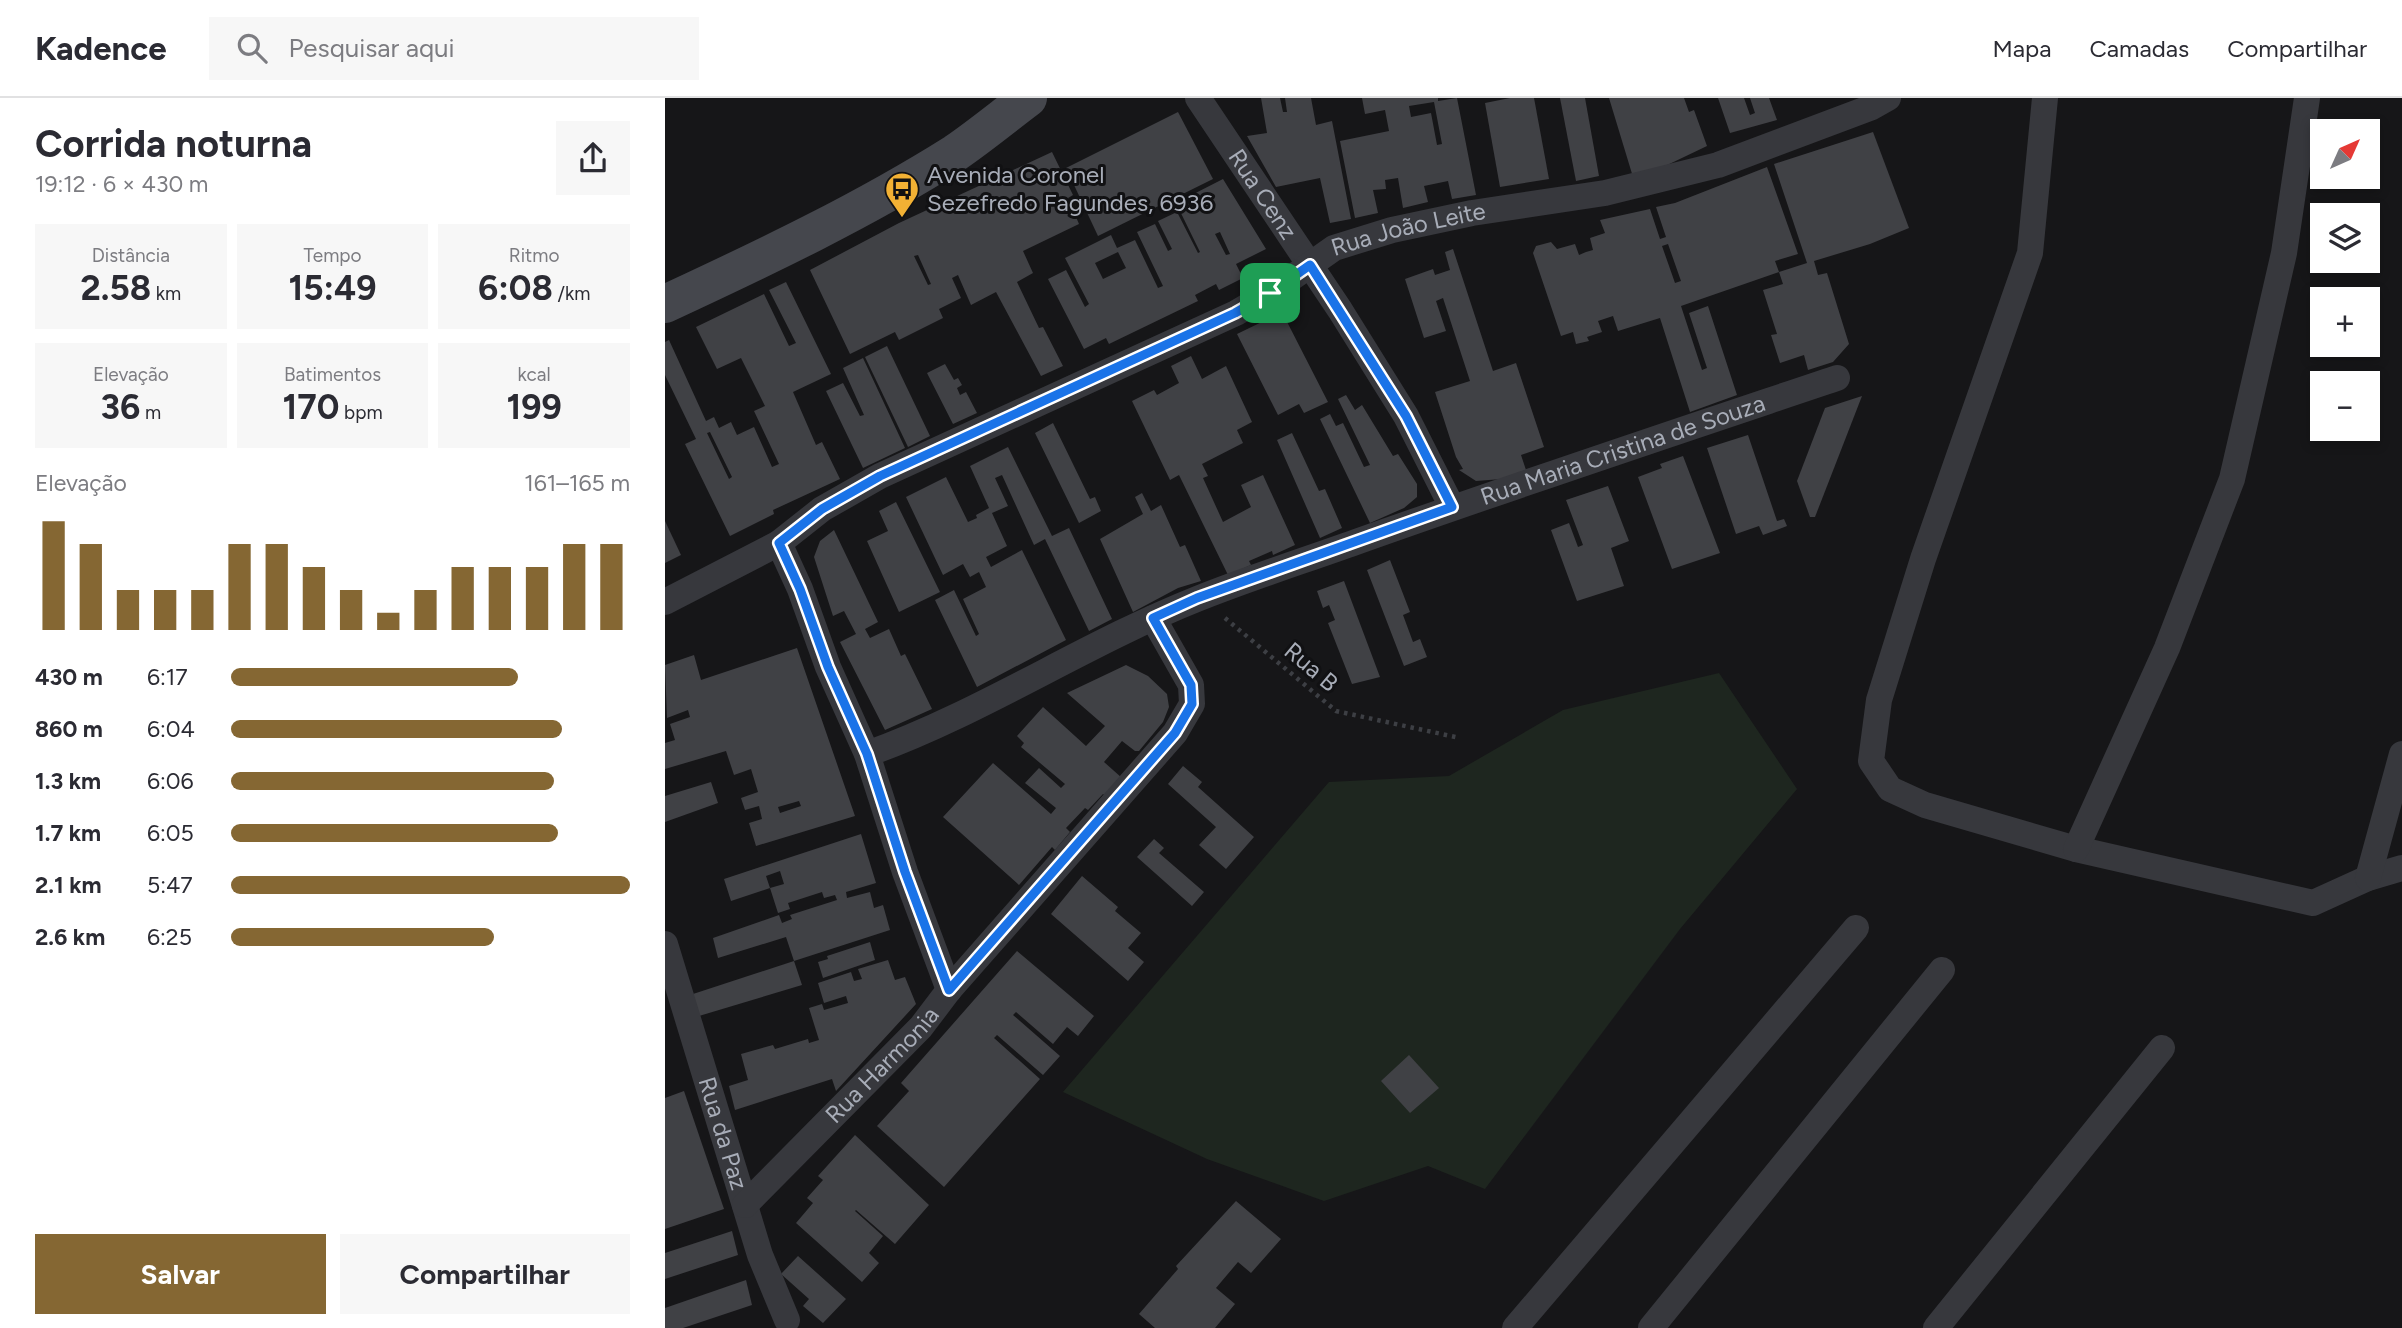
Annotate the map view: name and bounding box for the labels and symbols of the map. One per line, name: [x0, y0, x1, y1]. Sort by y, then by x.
north arrow: [2310, 119, 2380, 189]
street label: Rua Cenz: [1222, 144, 1303, 245]
place label: Avenida Coronel Sezefredo Fagundes, 6936: [927, 160, 1213, 217]
bus stop icon: Avenida Coronel Sezefredo Fagundes, 6936: [883, 170, 921, 219]
street label: Rua João Leite: [1327, 196, 1487, 262]
pin: [1240, 263, 1300, 323]
street label: Rua Maria Cristina de Souza: [1477, 388, 1769, 511]
street label: Rua B: [1279, 636, 1344, 697]
street label: Rua Harmonia: [819, 1001, 945, 1129]
street label: Rua da Paz: [692, 1073, 754, 1193]

